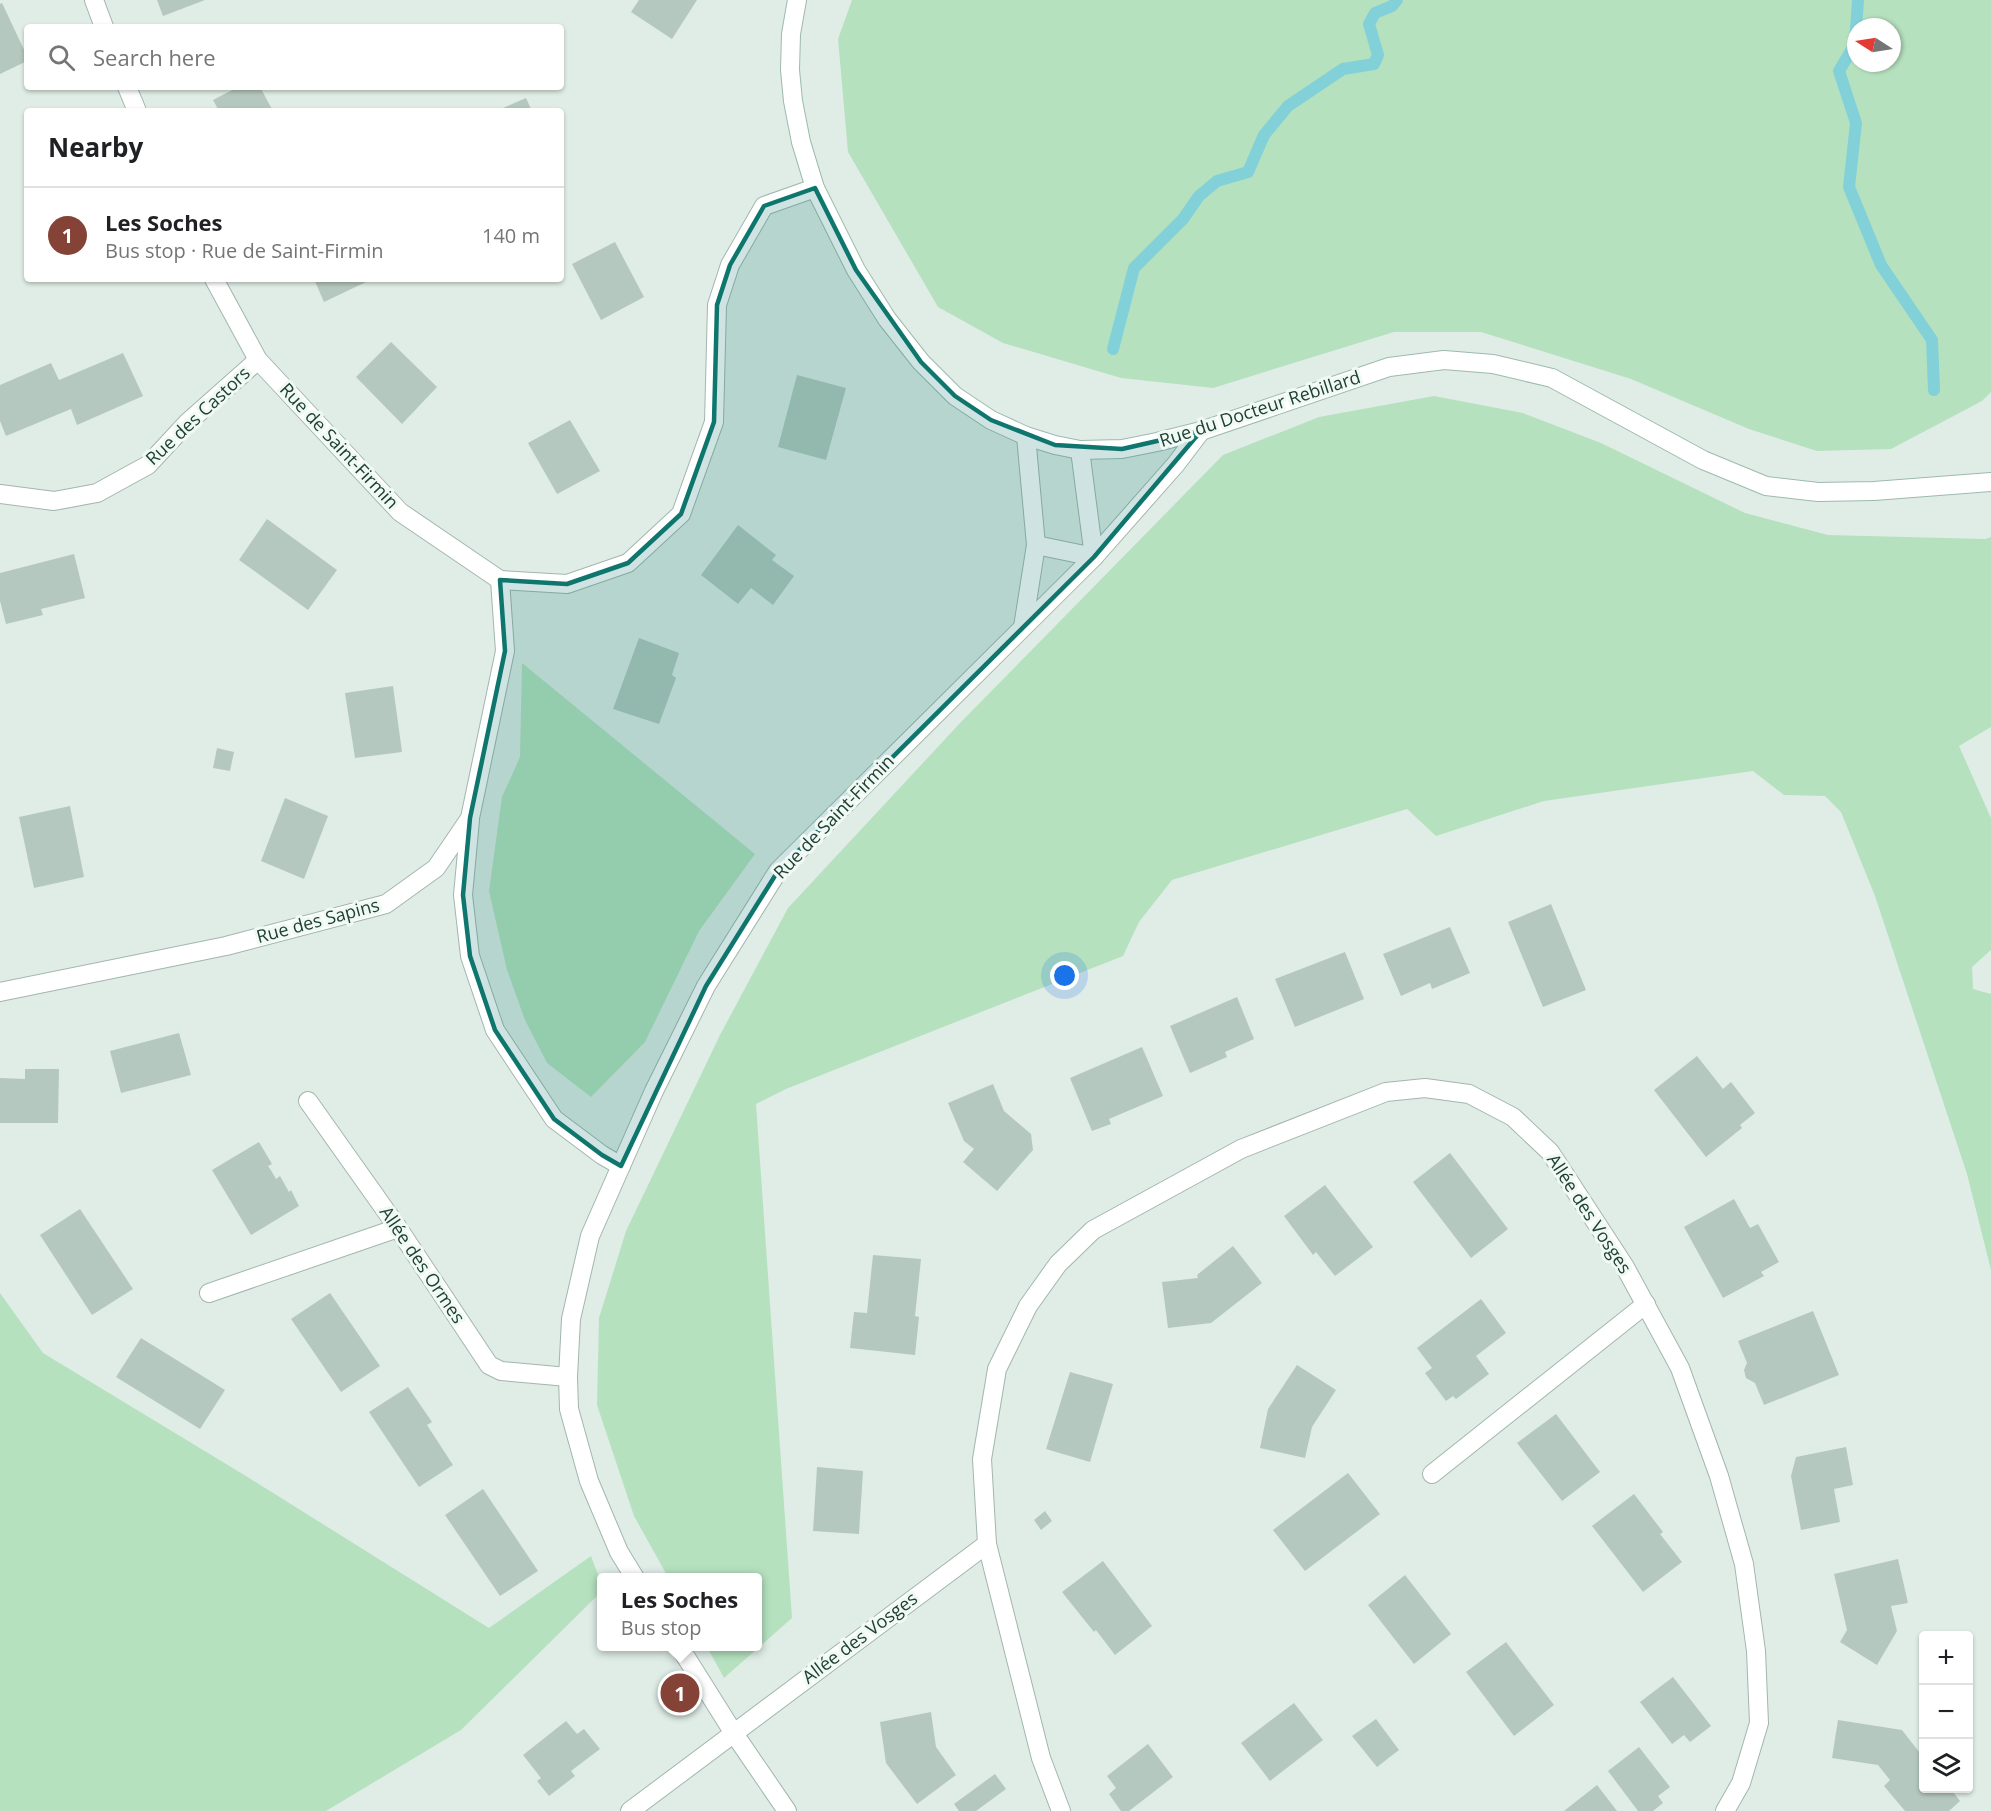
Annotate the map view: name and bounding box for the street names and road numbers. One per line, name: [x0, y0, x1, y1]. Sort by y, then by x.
street label: Rue des Castors: [140, 361, 255, 470]
street label: Rue du Docteur Rebillard: [1156, 364, 1363, 452]
street label: Rue de Saint-Firmin: [275, 377, 404, 513]
street label: Rue de Saint-Firmin: [768, 749, 899, 884]
street label: Rue des Sapins: [254, 892, 382, 948]
street label: Allée des Vosges: [1542, 1149, 1638, 1278]
street label: Allée des Ormes: [375, 1201, 471, 1328]
street label: Allée des Vosges: [797, 1586, 922, 1688]

